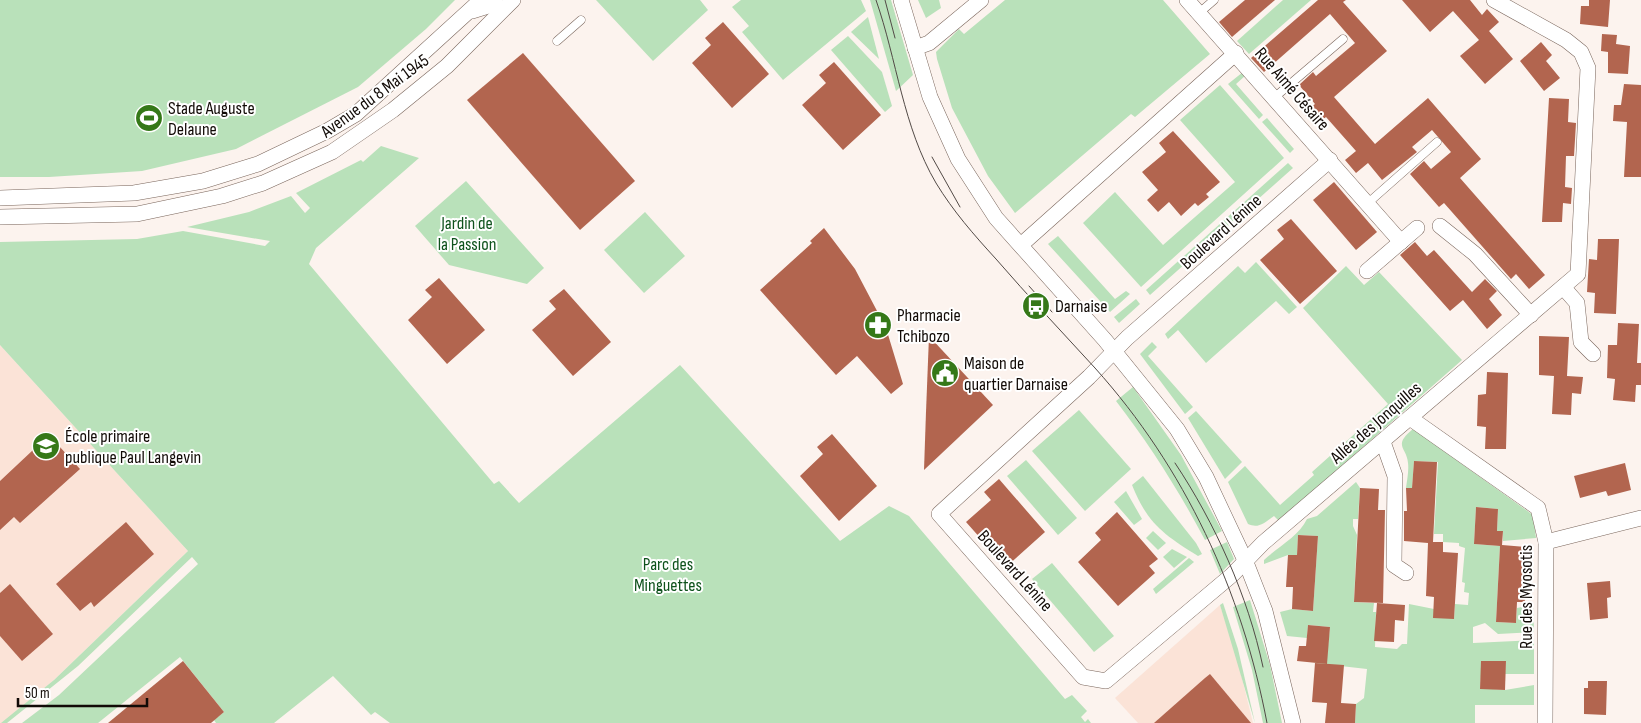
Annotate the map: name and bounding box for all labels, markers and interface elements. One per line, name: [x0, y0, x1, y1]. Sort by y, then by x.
street label: Rue Aimé Césaire: [1250, 43, 1334, 135]
street label: Avenue du 8 Mai 1945: [316, 50, 433, 143]
place label: Stade Auguste Delaune: [168, 98, 255, 140]
sports icon: Stade Auguste Delaune: [134, 103, 164, 133]
street label: Boulevard Lénine: [1176, 190, 1266, 274]
park label: Jardin de la Passion: [438, 213, 496, 255]
bus stop icon: Darnaise: [1021, 291, 1051, 321]
place label: Darnaise: [1055, 296, 1108, 317]
place label: Pharmacie Tchibozo: [897, 305, 961, 347]
pharmacy icon: Pharmacie Tchibozo: [863, 310, 893, 340]
place label: Maison de quartier Darnaise: [964, 353, 1068, 395]
public building icon: Maison de quartier Darnaise: [930, 358, 960, 388]
street label: Allée des Jonquilles: [1325, 378, 1426, 469]
place label: École primaire publique Paul Langevin: [65, 426, 201, 468]
school or university icon: École primaire publique Paul Langevin: [31, 431, 61, 461]
street label: Boulevard Lénine: [973, 526, 1057, 616]
street label: Rue des Myosotis: [1516, 545, 1537, 649]
park label: Parc des Minguettes: [634, 554, 702, 596]
scale bar: [18, 676, 146, 708]
text: 50 m: [25, 684, 50, 703]

